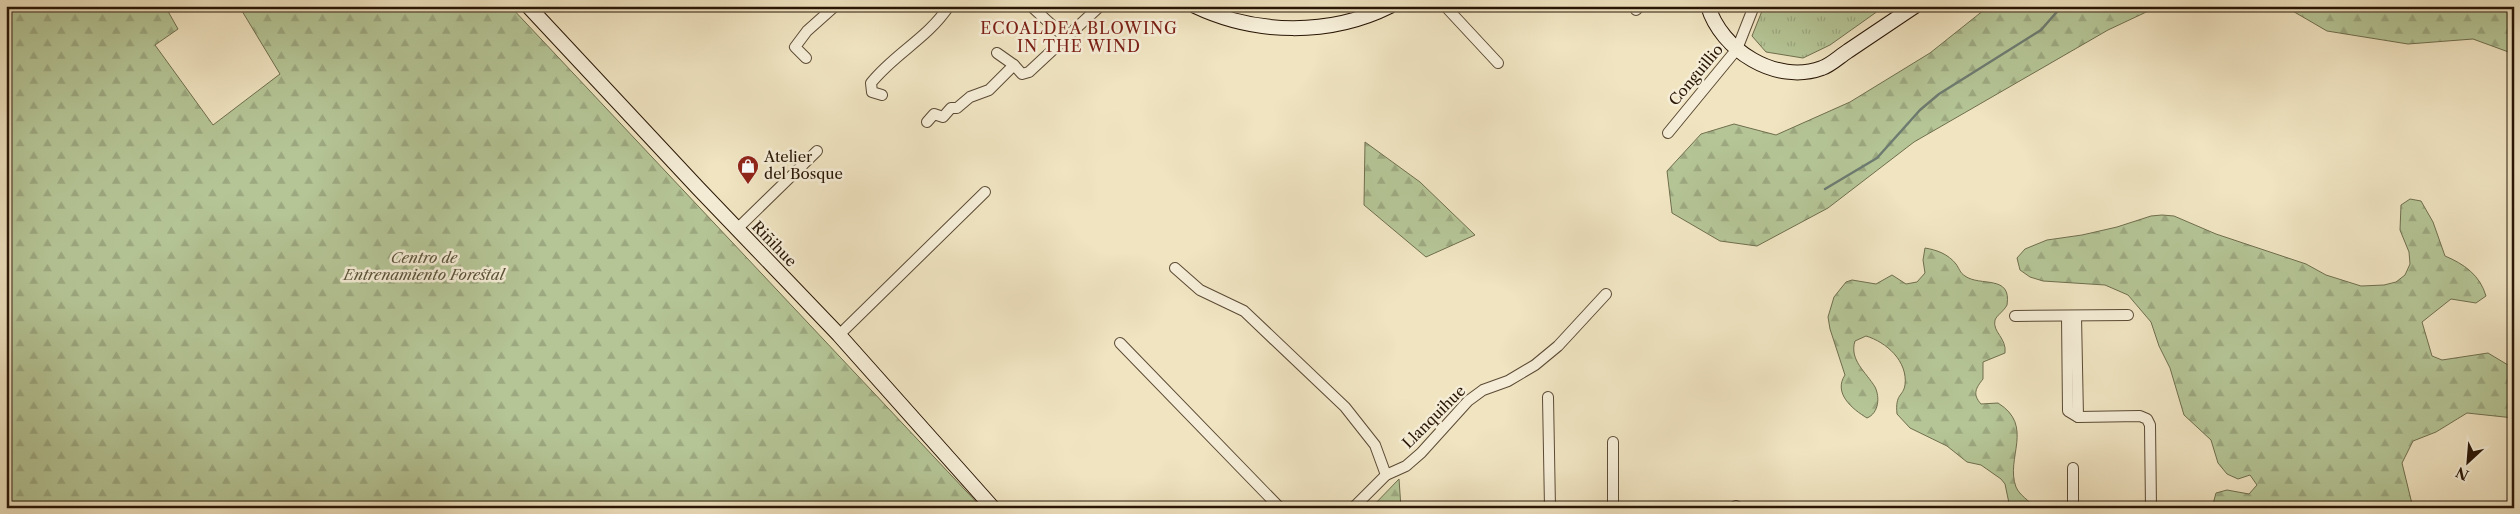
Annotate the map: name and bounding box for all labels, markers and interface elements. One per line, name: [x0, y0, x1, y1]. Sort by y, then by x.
district label: ECOALDEA BLOWING IN THE WIND: [980, 18, 1178, 56]
street label: Conguillio: [1664, 40, 1727, 109]
place label: Atelier del Bosque: [763, 147, 843, 183]
shop icon: Atelier del Bosque: [736, 154, 760, 185]
street label: Riñihue: [748, 217, 801, 271]
park label: Centro de Entrenamiento Forestal: [342, 248, 507, 284]
street label: Llanquihue: [1398, 381, 1469, 452]
north arrow: [2442, 436, 2492, 486]
text: N: [2453, 463, 2472, 484]

